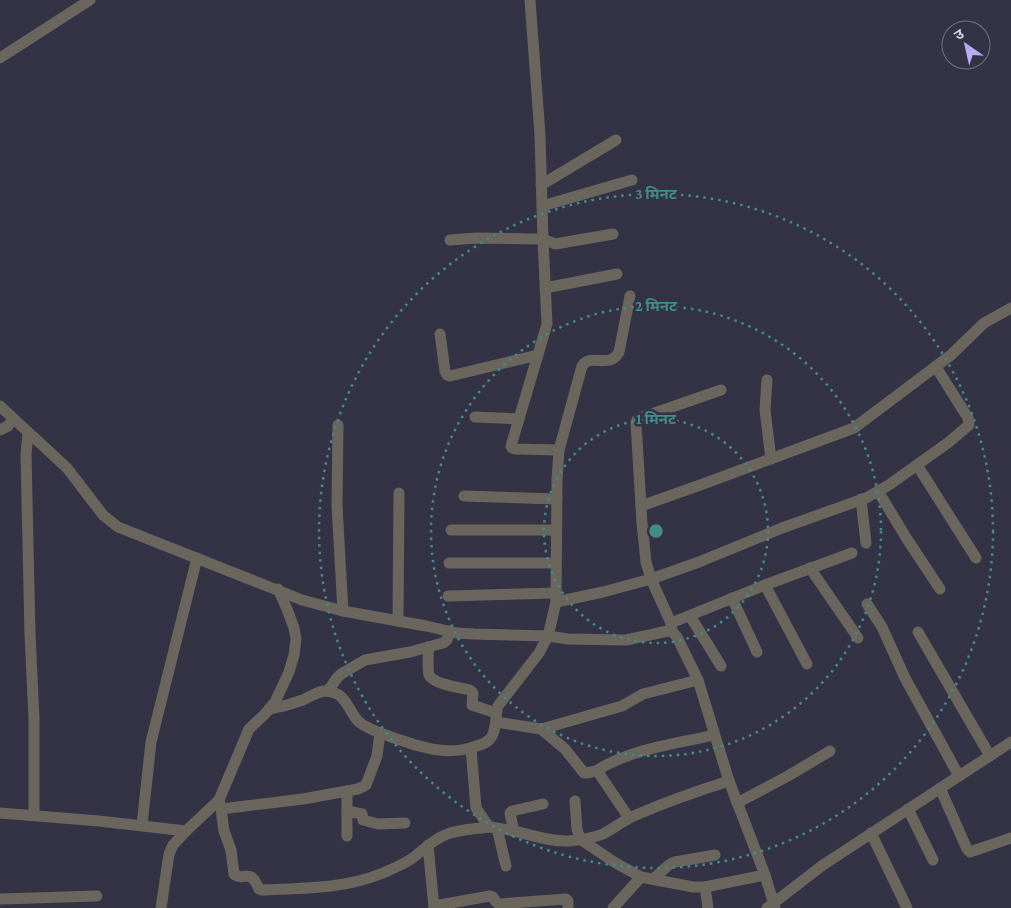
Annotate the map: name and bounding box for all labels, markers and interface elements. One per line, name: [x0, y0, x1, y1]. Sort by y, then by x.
north arrow: [941, 20, 991, 70]
text: उ: [951, 25, 967, 43]
text: 3 मिनट: [635, 186, 678, 202]
text: 2 मिनट: [635, 298, 678, 314]
text: 1 मिनट: [636, 411, 677, 427]
centre of rings: [647, 522, 665, 540]

